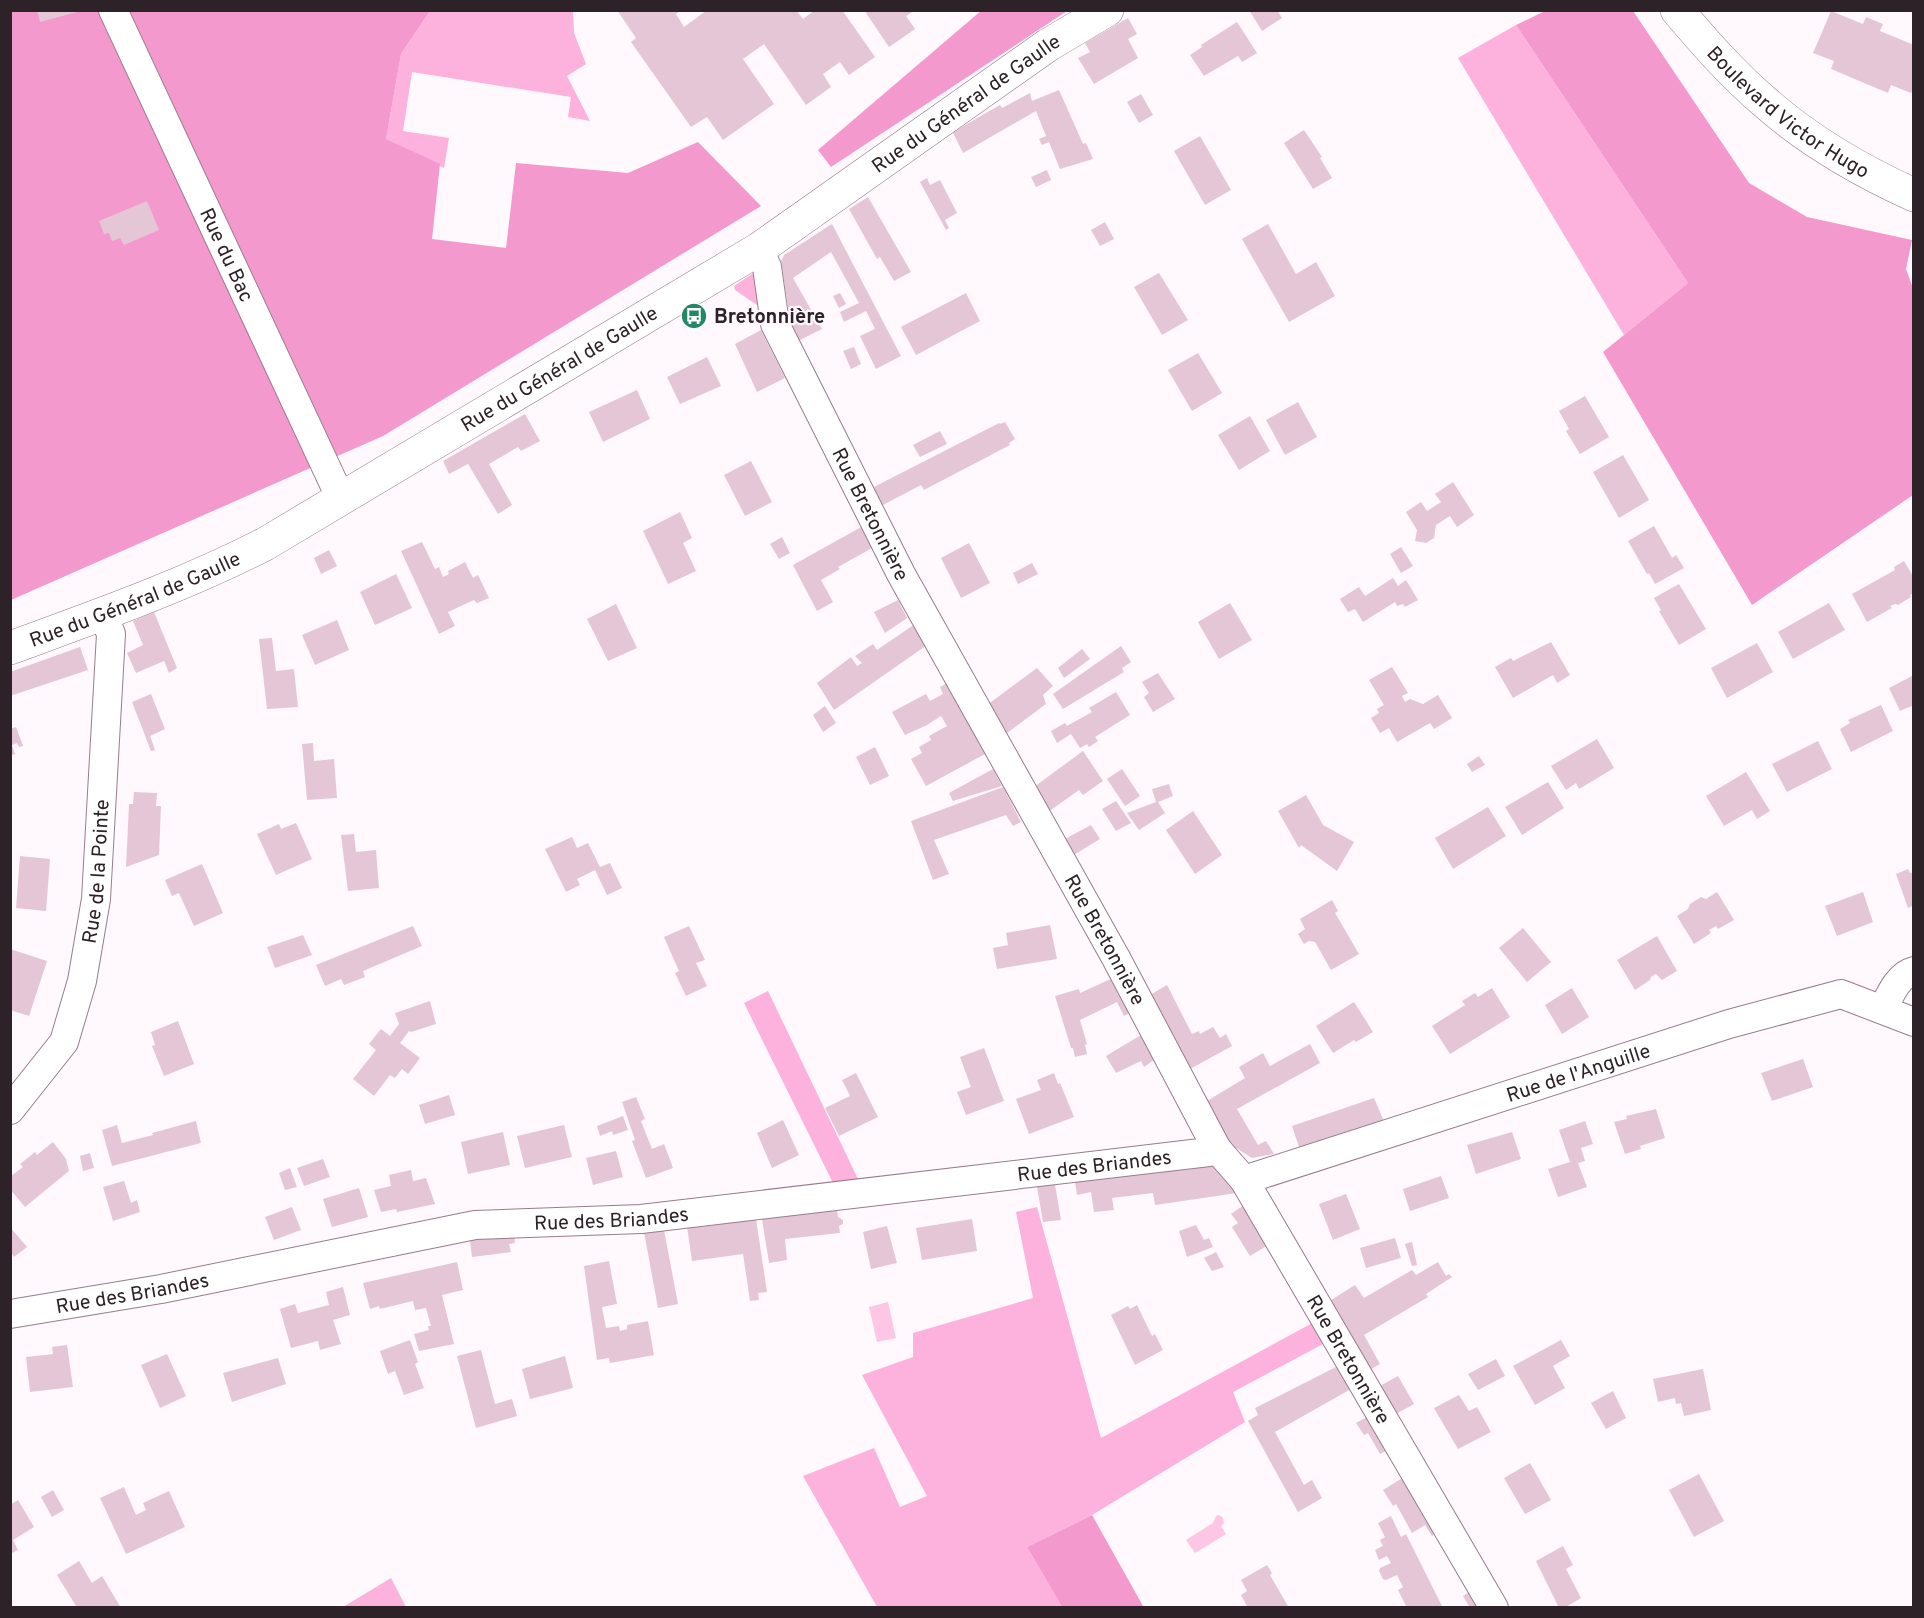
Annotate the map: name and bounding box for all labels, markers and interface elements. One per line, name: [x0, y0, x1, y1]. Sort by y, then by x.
street label: Rue du Général de Gaulle: [867, 29, 1066, 180]
street label: Boulevard Victor Hugo: [1700, 41, 1873, 186]
street label: Rue du Bac: [192, 204, 258, 307]
street label: Rue du Général de Gaulle: [457, 301, 663, 439]
bus stop icon: Bretonnière: [679, 301, 709, 331]
place label: Bretonnière: [714, 305, 825, 331]
street label: Rue Bretonnière: [825, 444, 913, 586]
street label: Rue du Général de Gaulle: [26, 547, 245, 655]
street label: Rue de la Pointe: [78, 799, 117, 946]
street label: Rue Bretonnière: [1057, 870, 1150, 1011]
street label: Rue de l'Anguille: [1503, 1039, 1654, 1110]
street label: Rue des Briandes: [1016, 1146, 1173, 1190]
street label: Rue des Briandes: [534, 1202, 690, 1238]
street label: Rue des Briandes: [54, 1269, 211, 1321]
street label: Rue Bretonnière: [1299, 1291, 1395, 1430]

